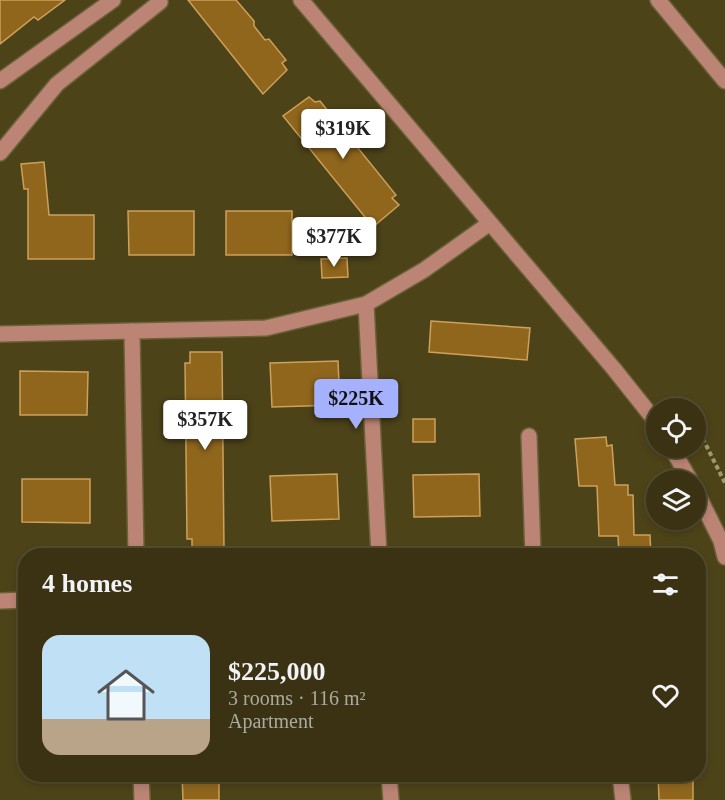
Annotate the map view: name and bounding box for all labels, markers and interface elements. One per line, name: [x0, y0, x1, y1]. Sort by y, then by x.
pin: $319K: [301, 109, 385, 160]
text: $319K: [315, 117, 371, 139]
pin: $377K: [292, 217, 376, 268]
text: $377K: [306, 225, 362, 247]
pin: $225K: [314, 379, 398, 430]
text: $225K: [328, 387, 384, 409]
map controls: [646, 398, 706, 530]
button: locate: [646, 398, 706, 458]
pin: $357K: [163, 400, 247, 451]
text: $357K: [177, 408, 233, 430]
button: layers: [646, 470, 706, 530]
icon: filters: [649, 568, 682, 601]
text: 4 homes: [42, 569, 132, 598]
text: $225,000: [228, 657, 326, 686]
icon: home: [90, 659, 162, 731]
icon: heart: [649, 679, 682, 712]
text: 3 rooms · 116 m²: [228, 687, 365, 709]
text: Apartment: [228, 710, 314, 732]

